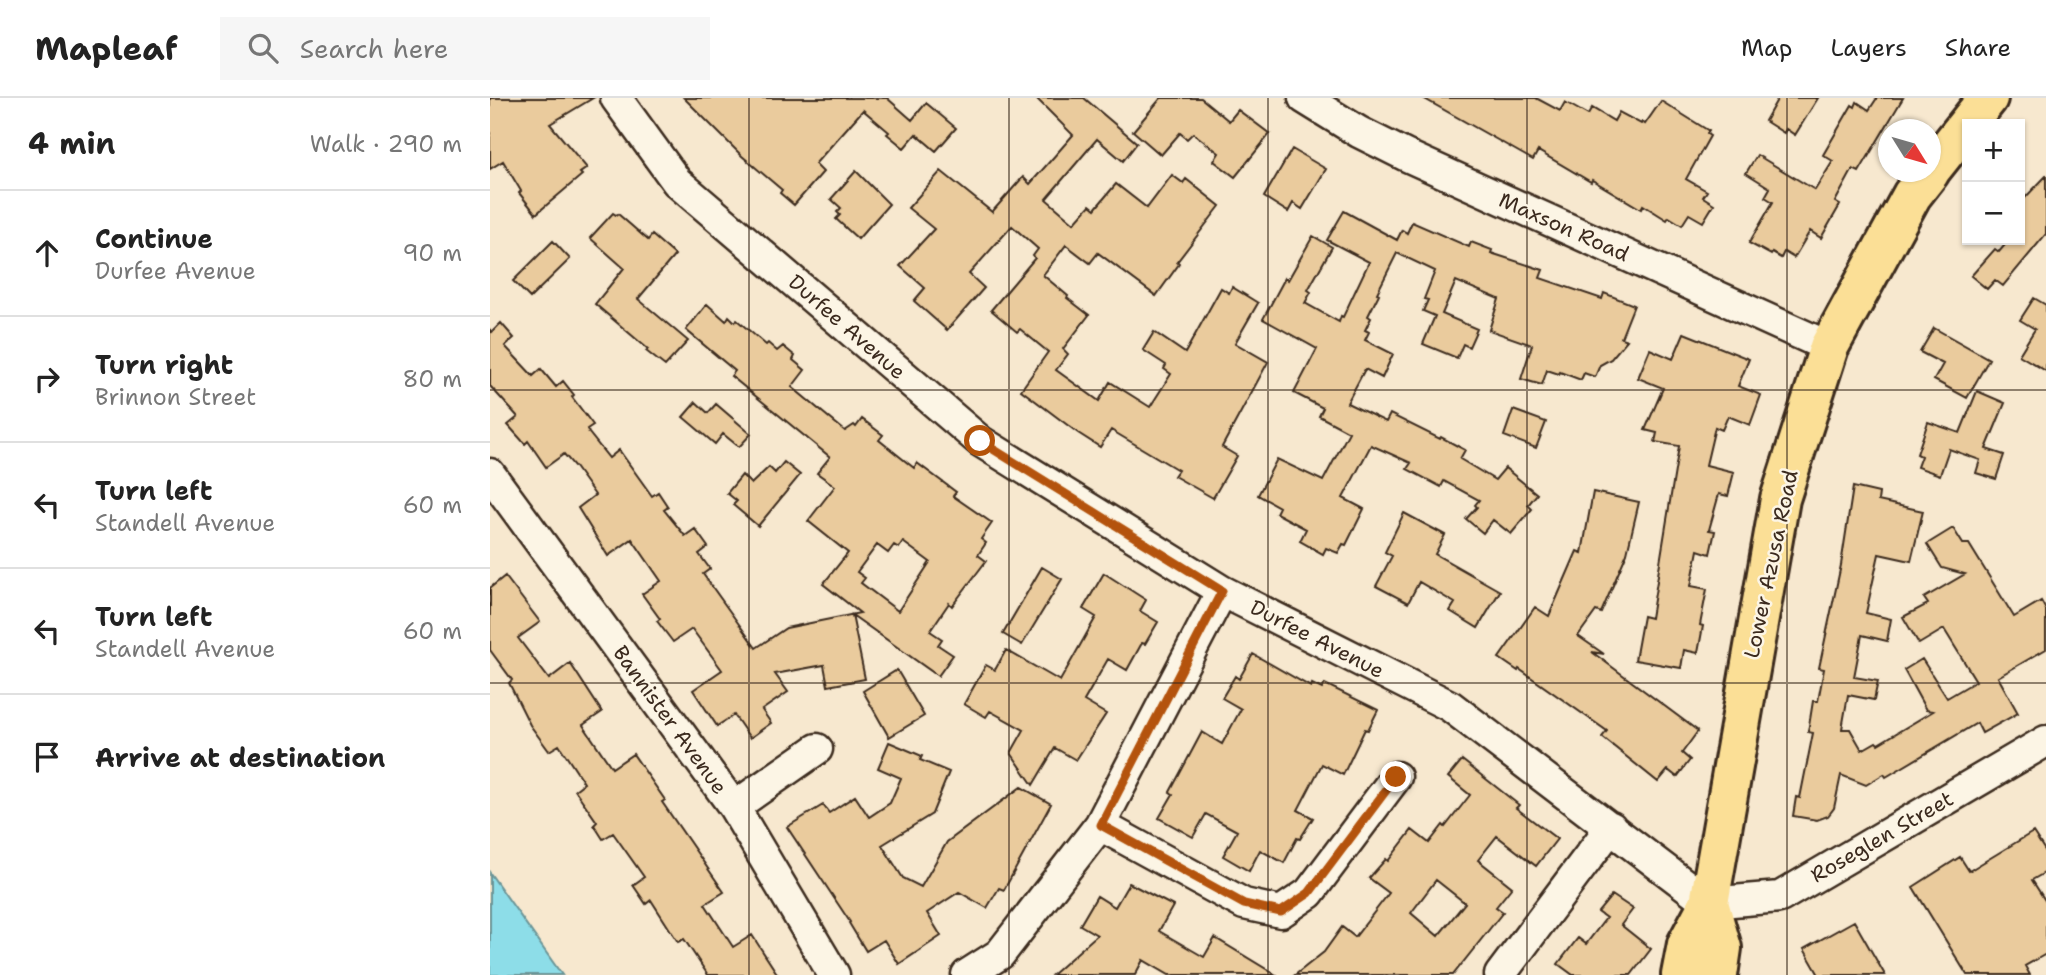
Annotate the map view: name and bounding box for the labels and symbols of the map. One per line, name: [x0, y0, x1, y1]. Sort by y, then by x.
north arrow: [1878, 119, 1941, 182]
street label: Maxson Road: [1494, 186, 1634, 268]
street label: Durfee Avenue: [782, 268, 912, 386]
route start: [964, 425, 995, 456]
street label: Lower Azusa Road: [1737, 467, 1805, 661]
street label: Durfee Avenue: [1245, 593, 1389, 685]
street label: Bannister Avenue: [607, 640, 733, 800]
route end: [1380, 761, 1411, 792]
street label: Roseglen Street: [1806, 785, 1958, 889]

